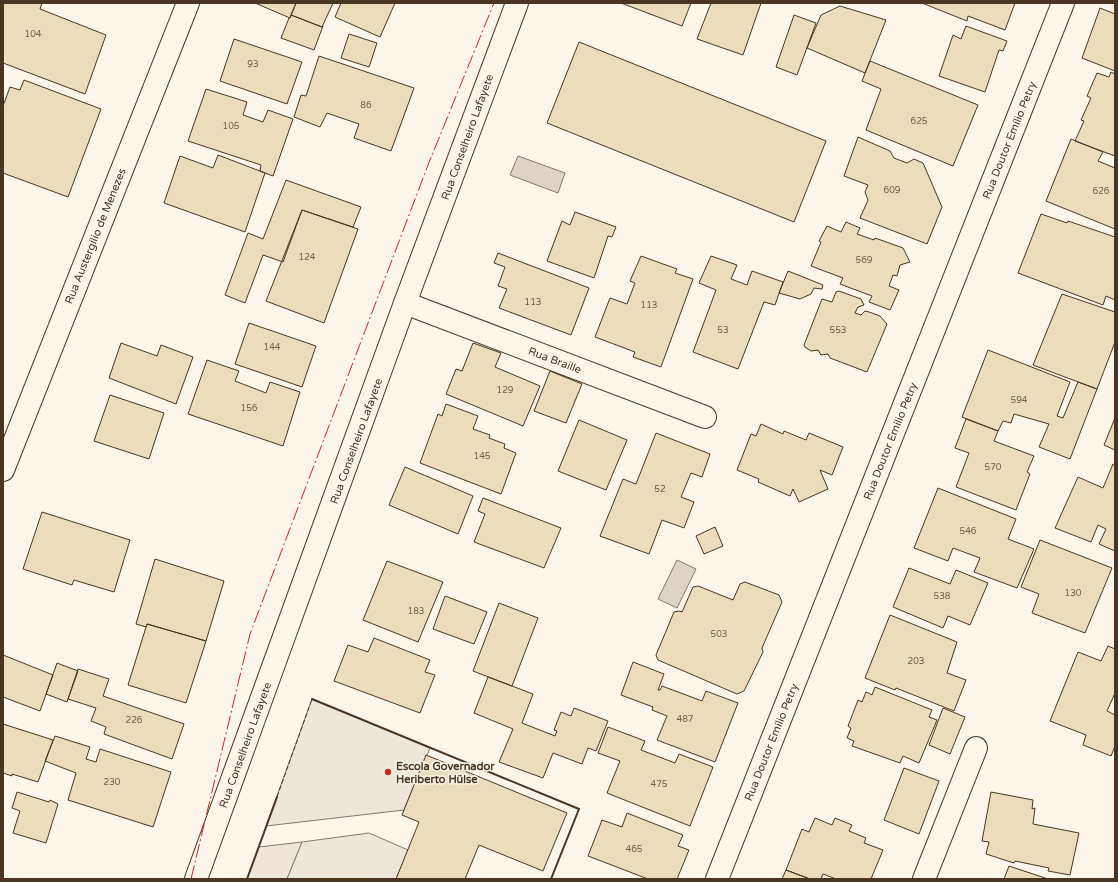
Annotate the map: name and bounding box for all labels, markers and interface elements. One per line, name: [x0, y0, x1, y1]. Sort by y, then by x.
house number: 104: [25, 29, 42, 40]
house number: 93: [247, 59, 259, 70]
street label: Rua Conselheiro Lafayete: [439, 73, 496, 202]
street label: Rua Doutor Emílio Petry: [980, 79, 1039, 201]
house number: 86: [360, 100, 372, 111]
house number: 625: [911, 116, 928, 127]
house number: 105: [223, 121, 240, 132]
street label: Rua Austergílio de Menezes: [62, 166, 129, 306]
house number: 609: [884, 185, 901, 196]
house number: 626: [1093, 186, 1110, 197]
house number: 124: [299, 252, 316, 263]
house number: 569: [856, 255, 873, 266]
house number: 113: [525, 297, 541, 308]
house number: 113: [641, 300, 657, 311]
house number: 53: [717, 325, 729, 336]
house number: 553: [830, 325, 846, 336]
house number: 144: [264, 342, 281, 353]
street label: Rua Braille: [526, 344, 583, 377]
street label: Rua Conselheiro Lafayete: [328, 377, 385, 506]
street label: Rua Doutor Emílio Petry: [861, 380, 920, 502]
house number: 129: [497, 385, 514, 396]
house number: 594: [1011, 395, 1028, 406]
house number: 156: [241, 403, 258, 414]
house number: 145: [474, 451, 491, 462]
house number: 570: [985, 462, 1002, 473]
house number: 52: [654, 484, 666, 495]
house number: 546: [960, 526, 977, 537]
house number: 130: [1065, 588, 1082, 599]
house number: 538: [934, 591, 951, 602]
house number: 183: [408, 606, 424, 617]
house number: 503: [711, 629, 727, 640]
house number: 203: [908, 656, 924, 667]
street label: Rua Conselheiro Lafayete: [217, 681, 274, 810]
street label: Rua Doutor Emílio Petry: [742, 681, 801, 803]
house number: 487: [677, 714, 694, 725]
house number: 226: [126, 715, 143, 726]
place label: Escola Governador Heriberto Hülse: [396, 760, 495, 786]
marker: Escola Governador Heriberto Hülse: [383, 767, 393, 777]
house number: 230: [104, 777, 121, 788]
house number: 475: [651, 779, 668, 790]
house number: 465: [626, 844, 643, 855]

